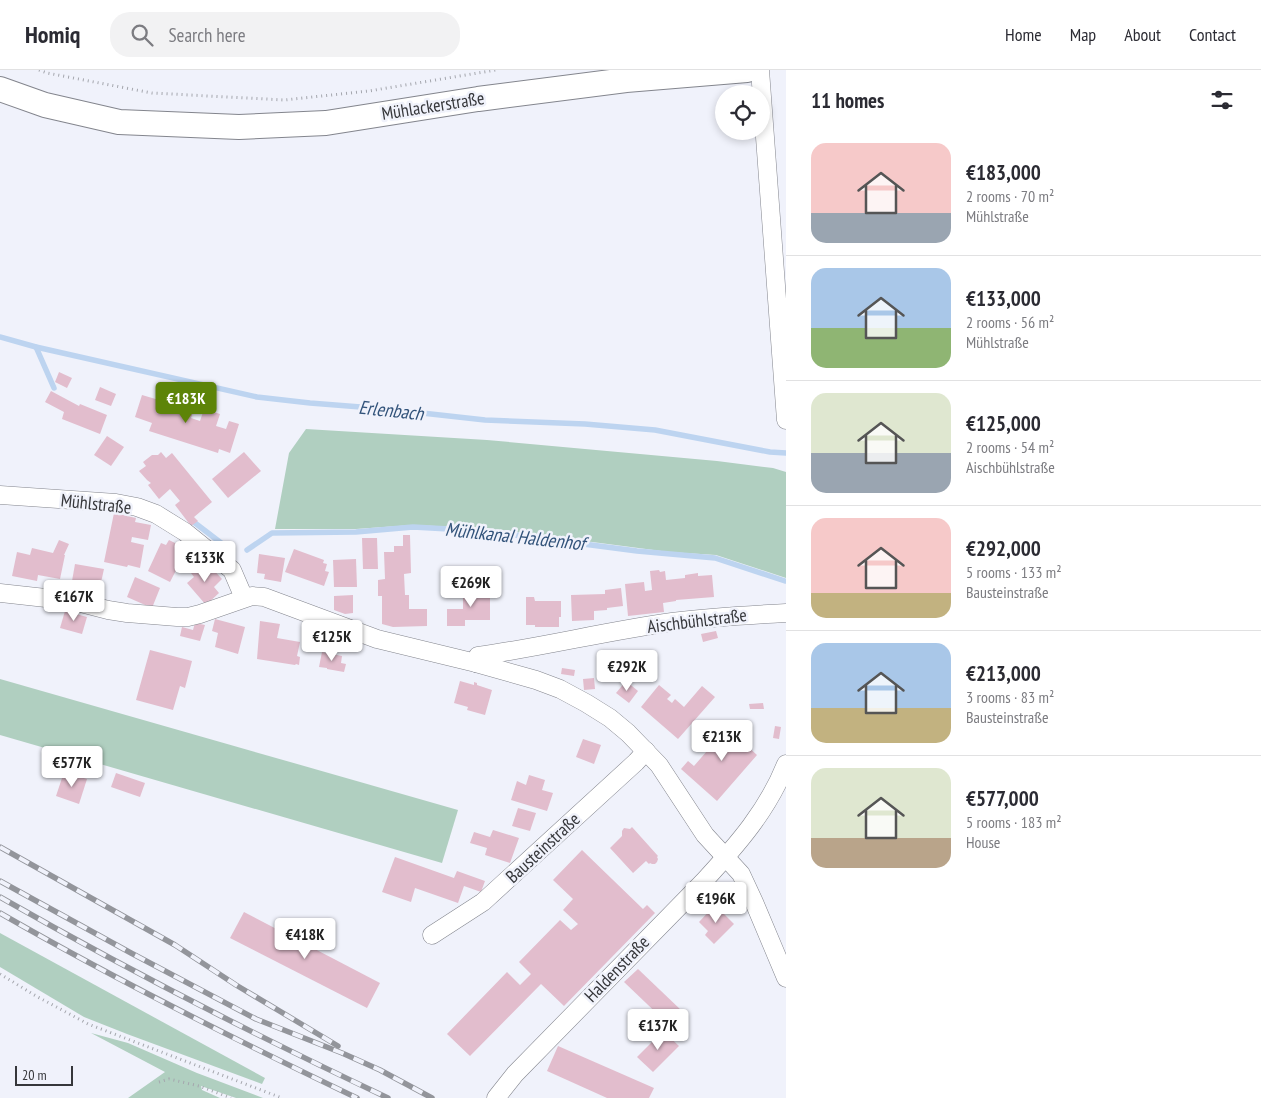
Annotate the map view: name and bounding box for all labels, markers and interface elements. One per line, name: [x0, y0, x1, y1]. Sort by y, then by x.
search box: [110, 12, 460, 57]
text: Homiq: [25, 19, 80, 50]
icon: search: [128, 21, 156, 49]
text: Search here: [168, 23, 246, 47]
text: Home: [1005, 23, 1042, 46]
text: Map: [1070, 23, 1096, 46]
text: About: [1124, 23, 1161, 46]
text: Contact: [1189, 23, 1236, 46]
map controls: [715, 85, 770, 140]
button: locate: [715, 85, 770, 140]
street label: Mühlackerstraße: [380, 86, 486, 125]
icon: filters: [1208, 86, 1236, 114]
text: 11 homes: [811, 87, 884, 114]
text: €183,000: [966, 159, 1041, 186]
icon: home: [851, 163, 911, 223]
text: 2 rooms · 70 m²: [966, 186, 1054, 206]
text: Mühlstraße: [966, 206, 1029, 226]
text: €133,000: [966, 285, 1041, 312]
icon: home: [851, 288, 911, 348]
text: 2 rooms · 56 m²: [966, 312, 1054, 332]
text: Mühlstraße: [966, 332, 1029, 352]
pin: €183K: [151, 382, 221, 424]
text: €183K: [167, 388, 205, 408]
water label: Erlenbach: [357, 395, 426, 425]
text: €125,000: [966, 410, 1041, 437]
icon: home: [851, 413, 911, 473]
text: 2 rooms · 54 m²: [966, 437, 1054, 457]
text: Aischbühlstraße: [966, 457, 1055, 477]
street label: Mühlstraße: [60, 488, 132, 519]
water label: Mühlkanal Haldenhof: [444, 517, 590, 556]
text: €292,000: [966, 535, 1041, 562]
icon: home: [851, 538, 911, 598]
pin: €133K: [170, 540, 240, 583]
text: €133K: [186, 547, 224, 567]
text: 5 rooms · 133 m²: [966, 562, 1062, 582]
pin: €269K: [436, 566, 506, 608]
text: €269K: [452, 572, 490, 592]
pin: €167K: [39, 580, 109, 622]
text: Bausteinstraße: [966, 582, 1049, 602]
text: €167K: [55, 586, 93, 606]
street label: Aischbühlstraße: [646, 603, 748, 638]
pin: €125K: [297, 620, 367, 662]
text: €125K: [313, 626, 351, 646]
pin: €292K: [592, 650, 662, 692]
text: €292K: [608, 656, 646, 676]
text: €213,000: [966, 660, 1041, 687]
icon: home: [851, 663, 911, 723]
text: 3 rooms · 83 m²: [966, 687, 1054, 707]
text: Bausteinstraße: [966, 707, 1049, 727]
pin: €213K: [687, 720, 757, 762]
text: €213K: [703, 726, 741, 746]
pin: €577K: [37, 746, 107, 788]
text: €577K: [53, 752, 91, 772]
text: €577,000: [966, 785, 1039, 812]
icon: home: [851, 788, 911, 848]
street label: Bausteinstraße: [501, 808, 585, 888]
text: 5 rooms · 183 m²: [966, 812, 1062, 832]
text: House: [966, 832, 1000, 852]
pin: €196K: [681, 882, 751, 924]
text: €196K: [697, 888, 735, 908]
pin: €418K: [270, 918, 340, 960]
text: €418K: [286, 924, 324, 944]
street label: Haldenstraße: [579, 931, 654, 1007]
pin: €137K: [623, 1008, 693, 1051]
text: €137K: [639, 1015, 677, 1035]
scale bar: [15, 1063, 72, 1086]
text: 20 m: [22, 1066, 47, 1084]

